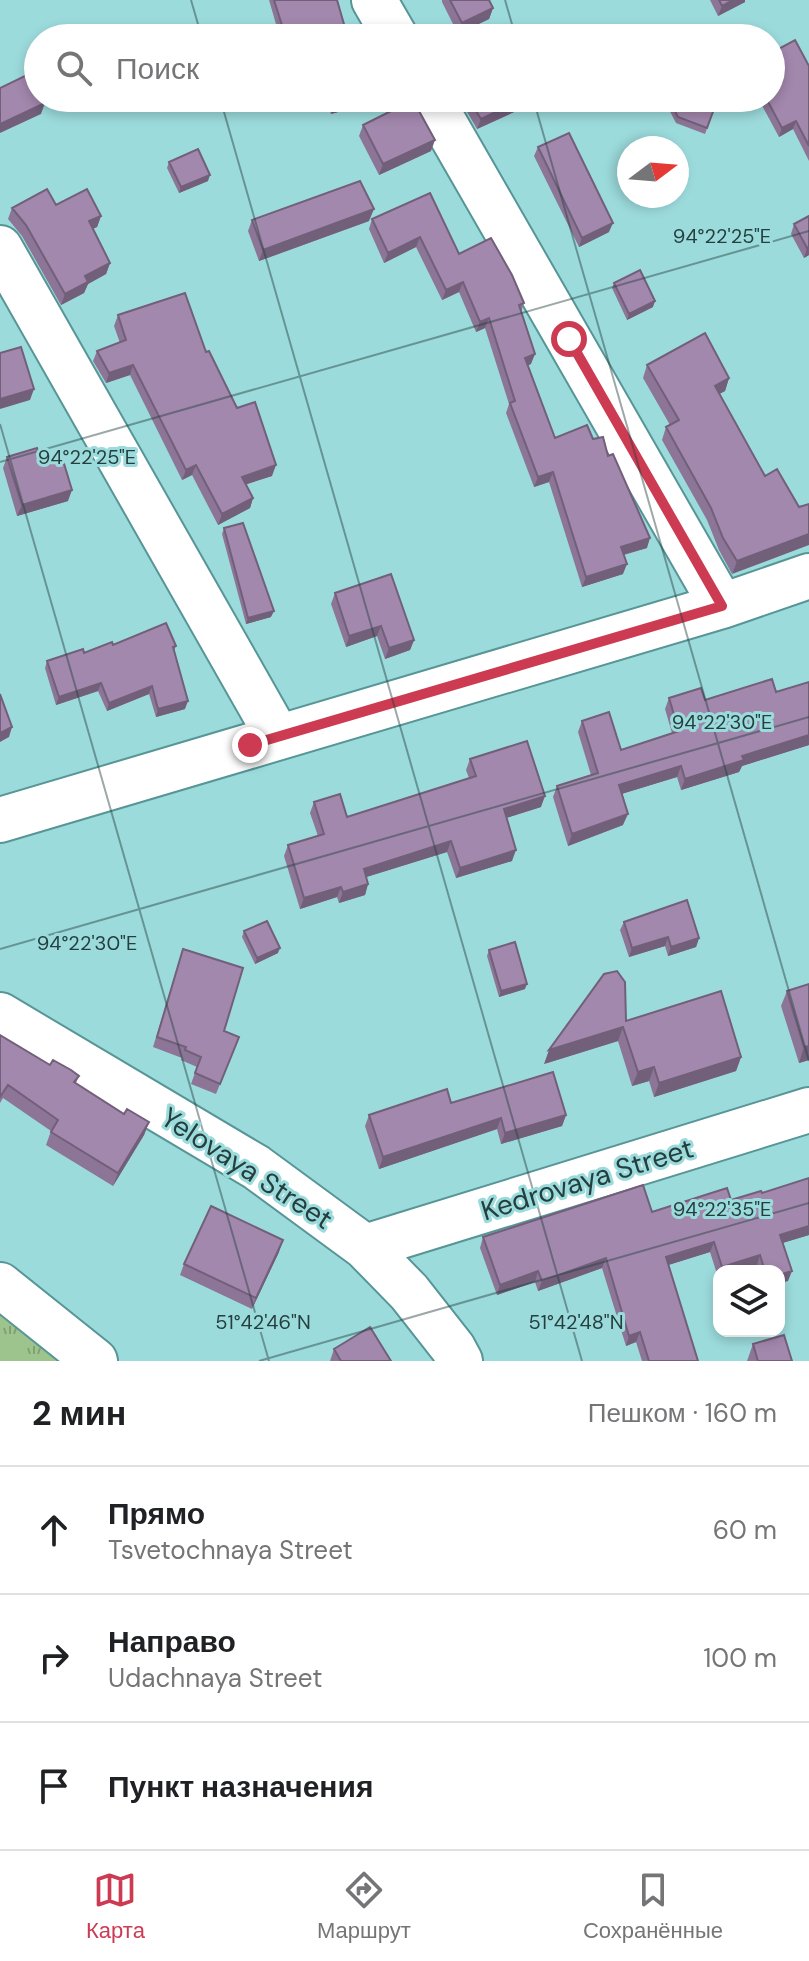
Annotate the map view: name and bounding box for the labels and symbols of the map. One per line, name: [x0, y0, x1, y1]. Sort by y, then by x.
north arrow: [617, 136, 689, 208]
text: 94°22'25"E: [673, 223, 771, 249]
route start: [551, 321, 587, 357]
text: 94°22'25"E: [38, 444, 136, 470]
text: 94°22'30"E: [672, 709, 772, 735]
route end: [232, 727, 268, 763]
text: 94°22'30"E: [37, 930, 137, 956]
street label: Yelovaya Street: [154, 1099, 340, 1238]
street label: Kedrovaya Street: [476, 1130, 698, 1229]
text: 94°22'35"E: [673, 1196, 771, 1222]
text: 51°42'46"N: [215, 1309, 311, 1335]
text: 51°42'48"N: [528, 1309, 624, 1335]

